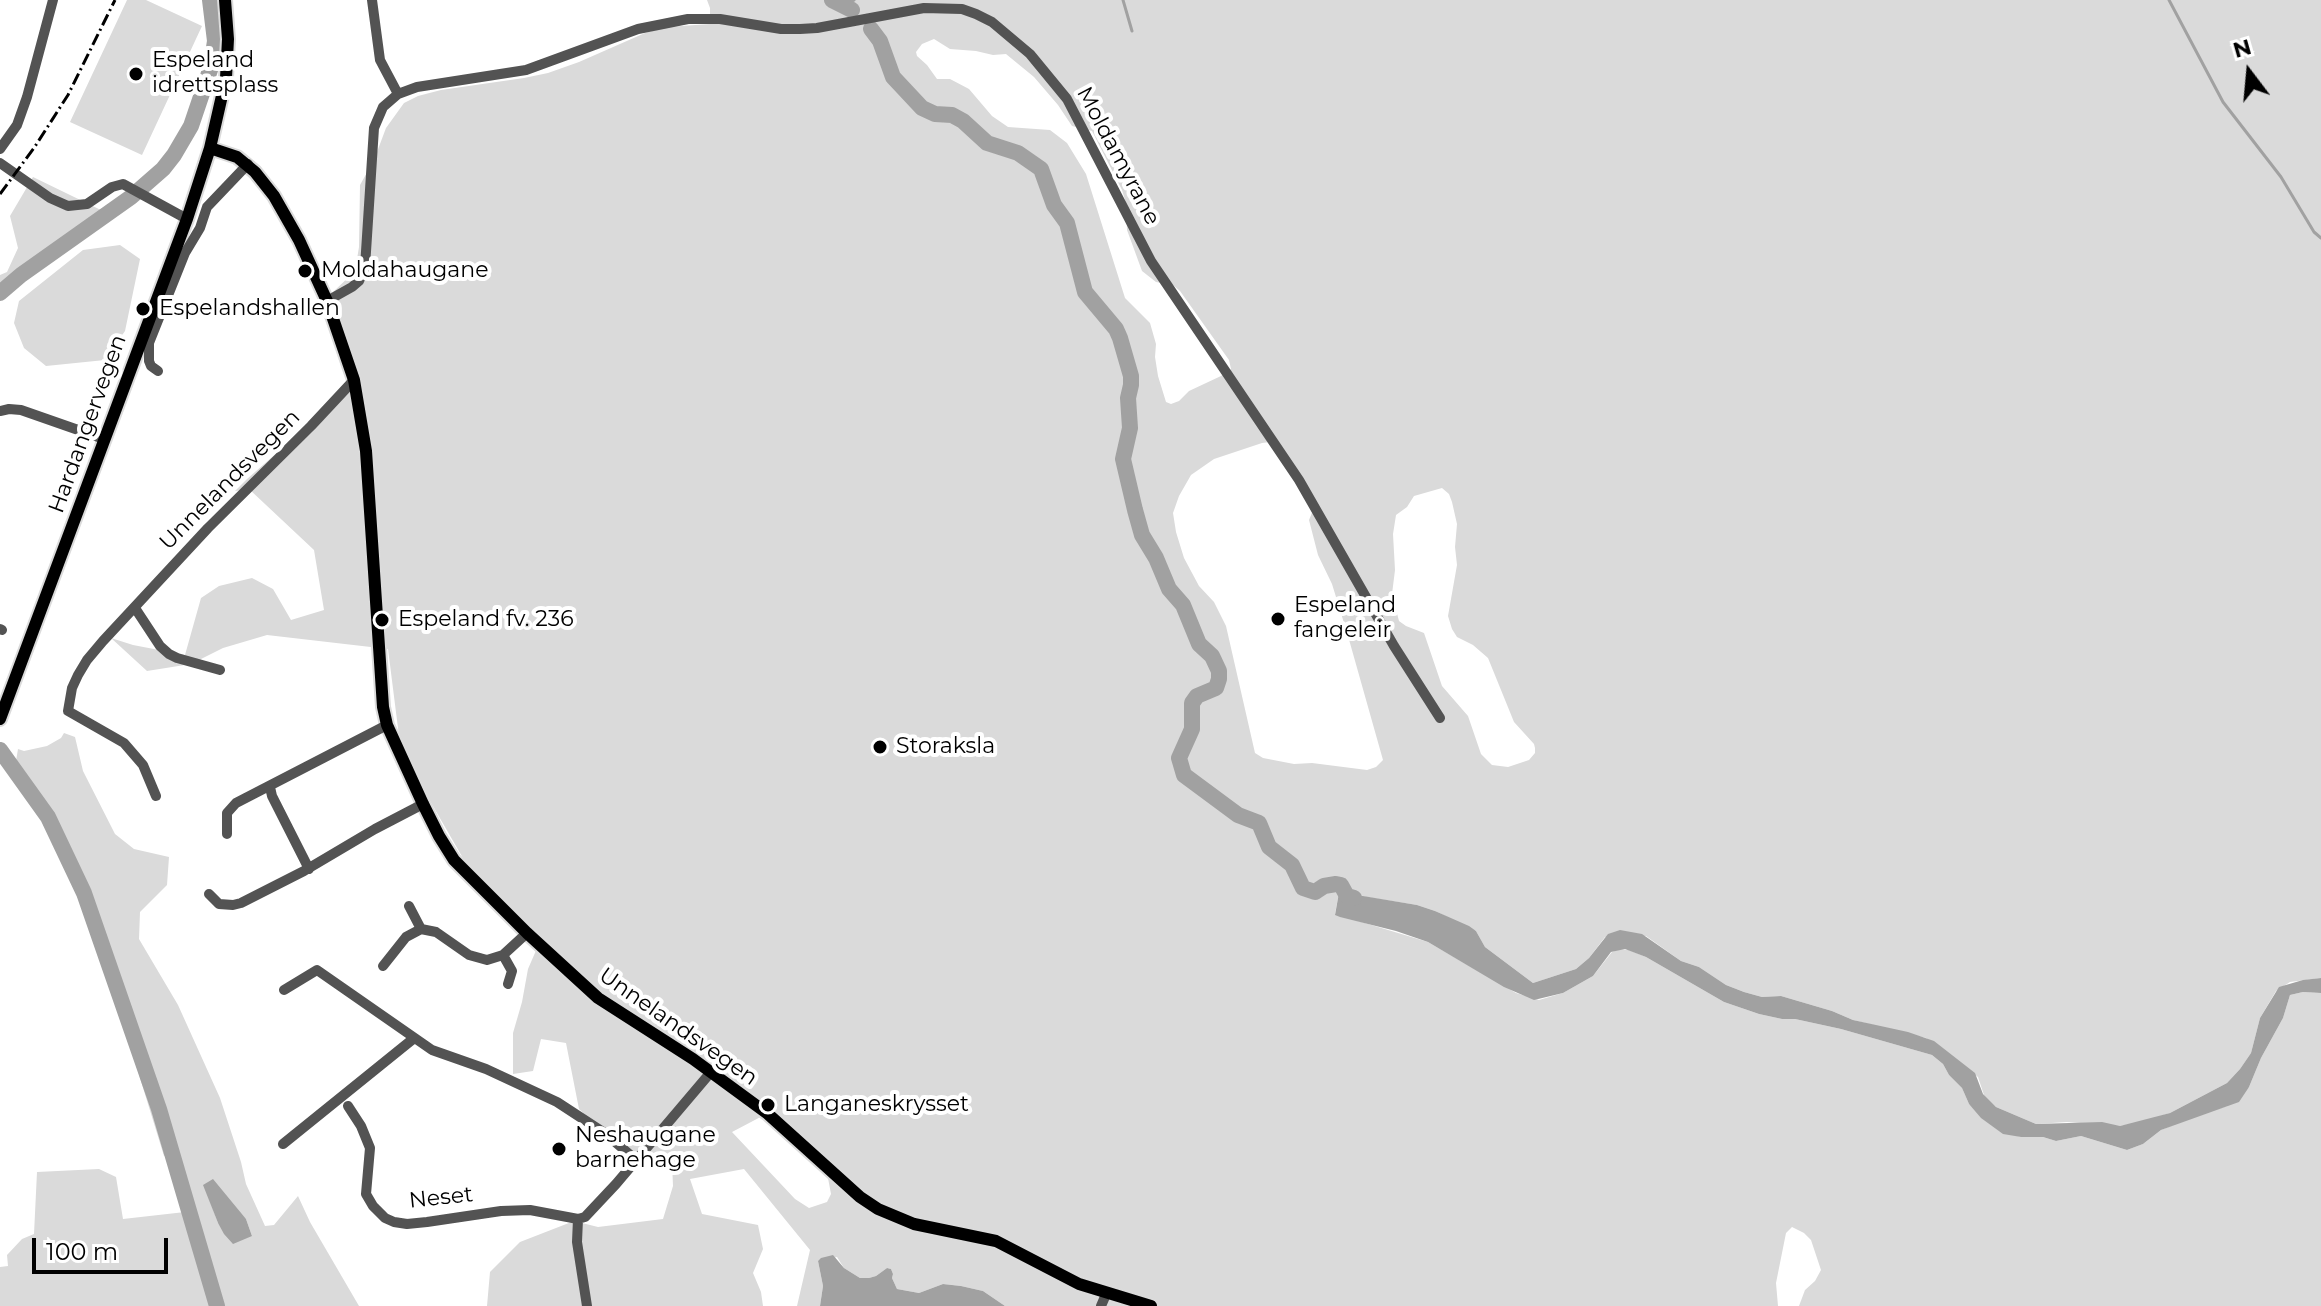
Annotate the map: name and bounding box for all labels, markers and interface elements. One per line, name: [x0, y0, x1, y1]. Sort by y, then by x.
north arrow: [2209, 32, 2289, 112]
text: N: [2230, 33, 2255, 64]
place label: Espeland idrettsplass: [152, 48, 278, 100]
marker: Espeland idrettsplass: [127, 65, 145, 83]
street label: Moldamyrane: [1071, 82, 1165, 230]
place label: Moldahaugane: [321, 258, 488, 284]
marker: Moldahaugane: [296, 262, 314, 280]
place label: Espelandshallen: [159, 296, 340, 322]
marker: Espelandshallen: [134, 300, 152, 318]
street label: Hardangervegen: [43, 331, 133, 517]
street label: Unnelandsvegen: [154, 404, 306, 556]
place label: Espeland fangeleir: [1294, 593, 1396, 644]
place label: Espeland fv. 236: [398, 607, 574, 633]
marker: Espeland fangeleir: [1269, 610, 1287, 628]
marker: Espeland fv. 236: [373, 611, 391, 629]
place label: Storaksla: [896, 734, 995, 760]
marker: Storaksla: [871, 738, 889, 756]
street label: Unnelandsvegen: [594, 962, 762, 1092]
place label: Langaneskrysset: [784, 1092, 969, 1118]
marker: Langaneskrysset: [759, 1096, 777, 1114]
place label: Neshaugane barnehage: [575, 1123, 716, 1174]
marker: Neshaugane barnehage: [550, 1140, 568, 1158]
street label: Neset: [408, 1182, 474, 1214]
scale bar: [36, 1222, 172, 1272]
text: 100 m: [46, 1237, 118, 1266]

